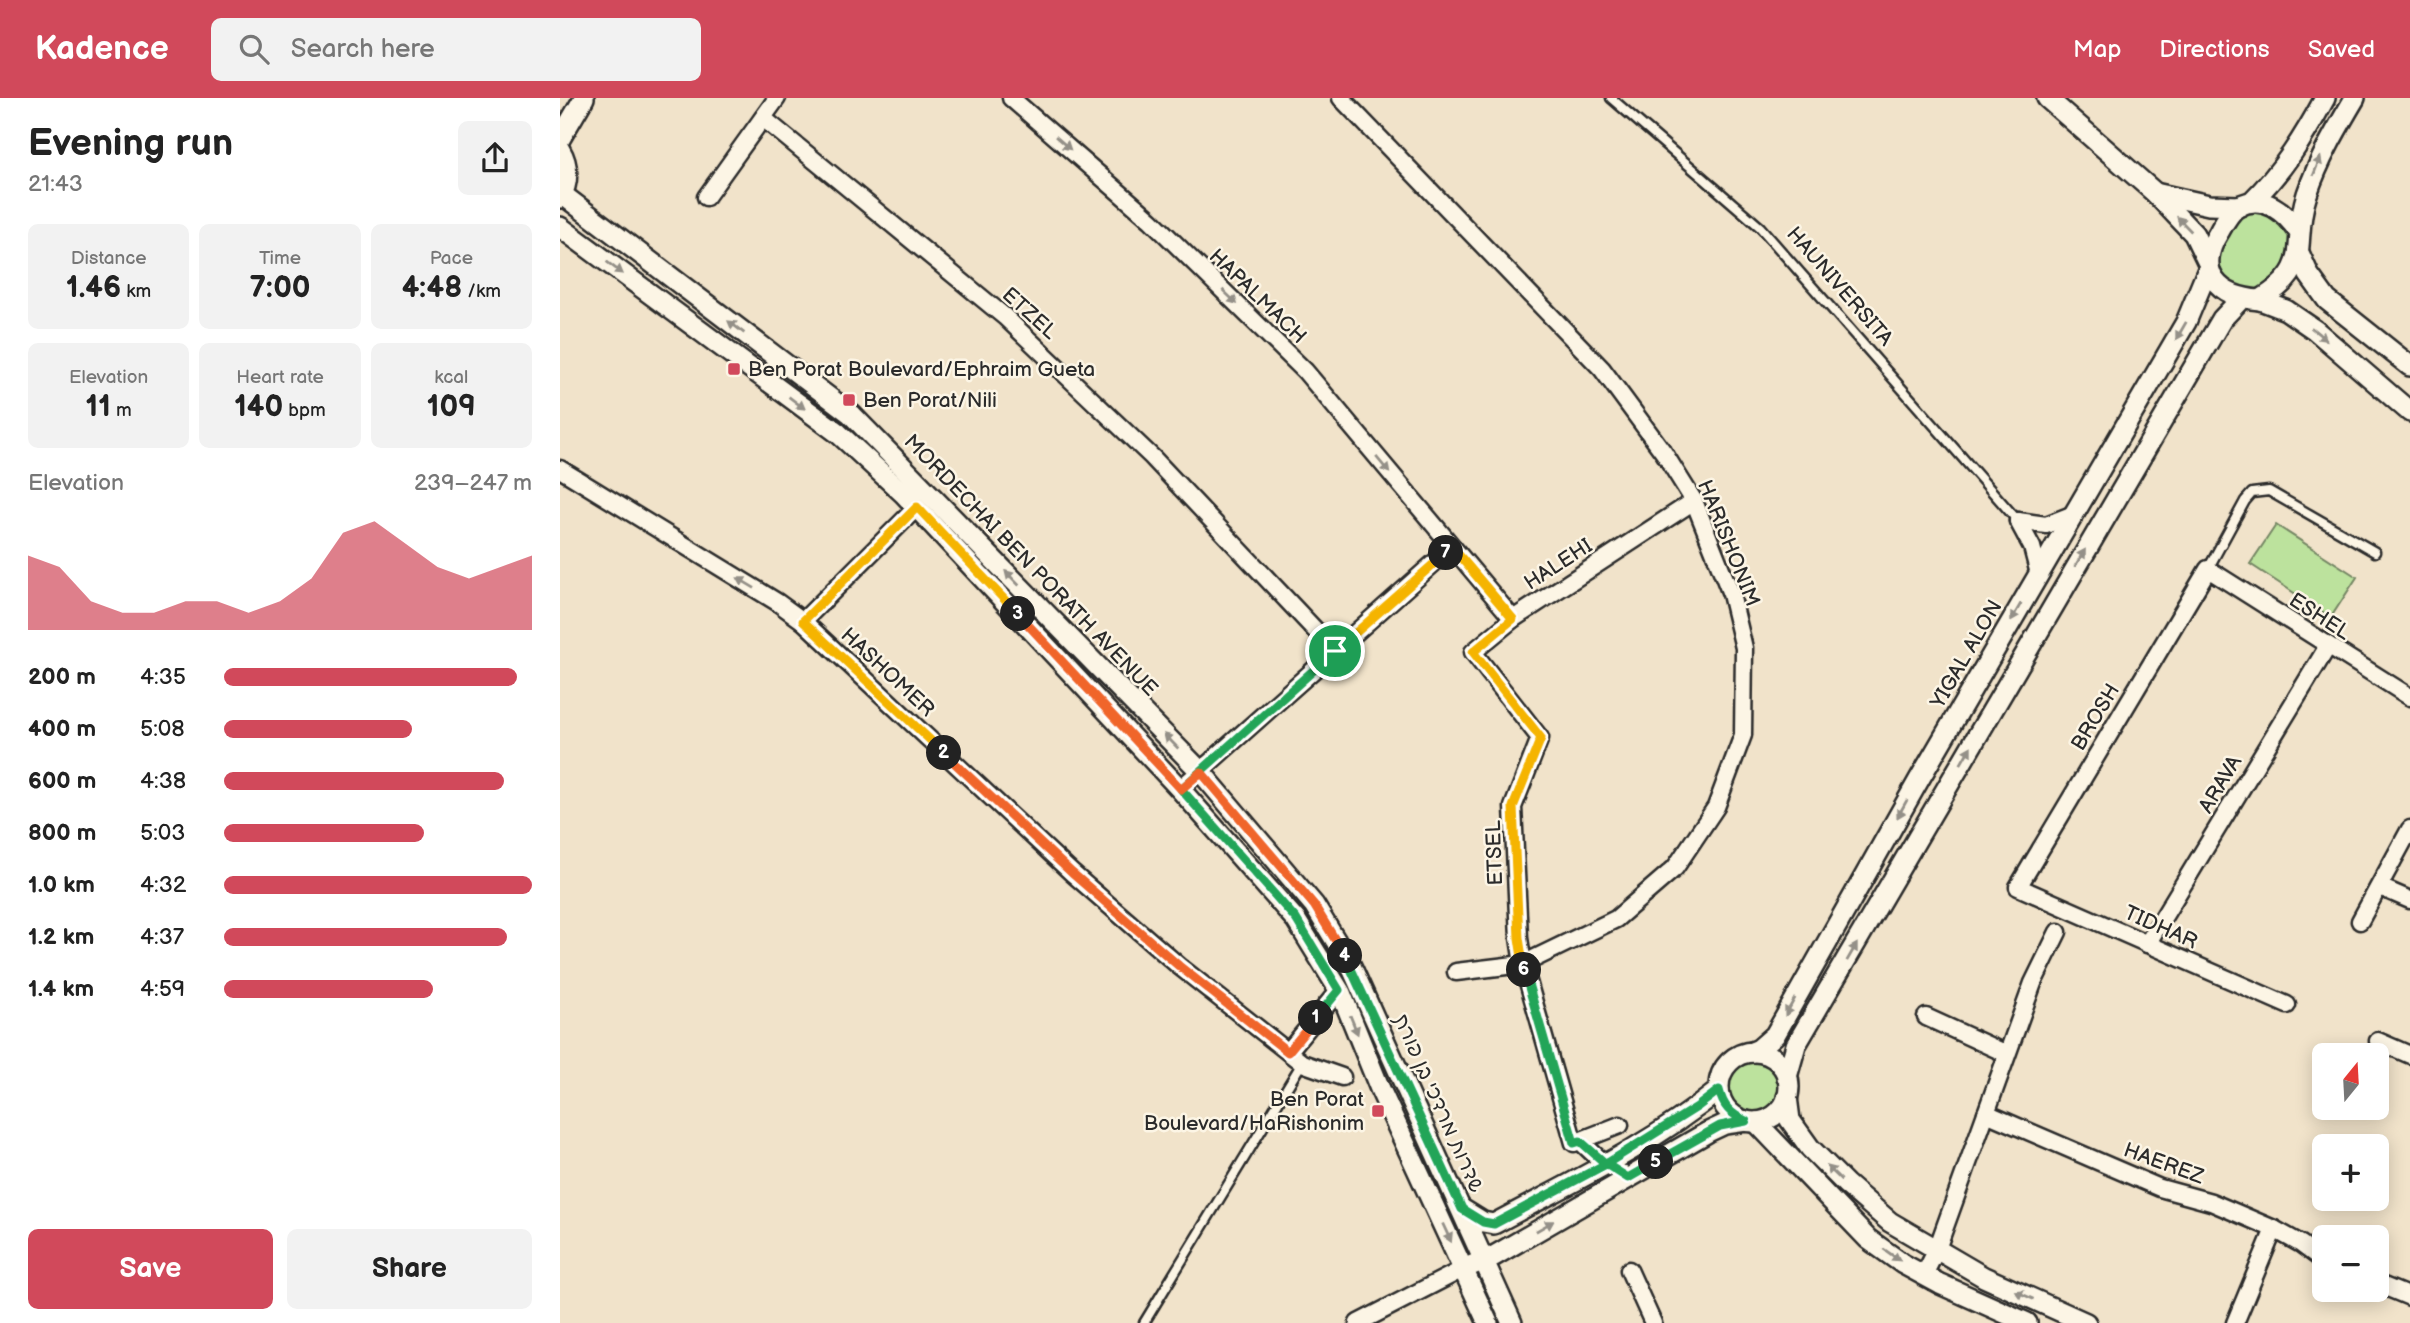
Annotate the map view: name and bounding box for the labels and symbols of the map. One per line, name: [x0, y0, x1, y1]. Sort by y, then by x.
one-way arrow: [1054, 135, 1071, 150]
one-way arrow: [2312, 156, 2323, 177]
one-way arrow: [2176, 216, 2192, 233]
street label: HAUNIVERSITA: [1781, 222, 1898, 351]
street label: HAPALMACH: [1204, 244, 1311, 349]
one-way arrow: [606, 260, 624, 274]
street label: ETZEL: [997, 282, 1062, 344]
one-way arrow: [1221, 289, 1238, 306]
one-way arrow: [727, 320, 745, 334]
one-way arrow: [2175, 322, 2187, 341]
one-way arrow: [2310, 326, 2327, 341]
place label: Ben Porat Boulevard/Ephraim Gueta: [748, 357, 1095, 382]
marker: Ben Porat Boulevard/Ephraim Gueta: [726, 361, 742, 377]
place label: Ben Porat/Nili: [863, 388, 997, 413]
marker: Ben Porat/Nili: [841, 392, 857, 408]
one-way arrow: [788, 396, 806, 411]
street label: MORDECHAI BEN PORATH AVENUE: [899, 429, 1163, 701]
one-way arrow: [1375, 456, 1391, 474]
street label: HARISHONIM: [1692, 476, 1765, 610]
street label: HALEHI: [1520, 533, 1597, 596]
pin: 7: [1428, 536, 1463, 570]
one-way arrow: [2074, 549, 2087, 568]
one-way arrow: [1005, 570, 1021, 587]
one-way arrow: [737, 577, 756, 590]
street label: ESHEL: [2284, 587, 2355, 645]
pin: 3: [1000, 596, 1036, 632]
street label: YIGAL ALON: [1925, 596, 2007, 714]
one-way arrow: [2010, 603, 2022, 622]
pin: [1305, 621, 1365, 681]
street label: HASHOMER: [836, 623, 940, 722]
street label: BROSH: [2066, 679, 2125, 755]
one-way arrow: [1163, 733, 1179, 749]
pin: 2: [926, 736, 962, 770]
one-way arrow: [1960, 745, 1972, 765]
street label: ARAVA: [2194, 751, 2247, 818]
one-way arrow: [1896, 800, 1908, 819]
street label: ETSEL: [1481, 820, 1508, 886]
street label: TIDHAR: [2120, 900, 2201, 955]
pin: 4: [1328, 938, 1362, 974]
one-way arrow: [1846, 942, 1858, 961]
pin: 6: [1506, 952, 1542, 988]
one-way arrow: [1784, 998, 1796, 1017]
pin: 1: [1298, 1000, 1334, 1035]
street label: שדרות מרדכי בן פורת: [1388, 1010, 1489, 1196]
one-way arrow: [1349, 1015, 1360, 1036]
north arrow: [2312, 1043, 2389, 1120]
place label: Ben Porat Boulevard/HaRishonim: [1144, 1087, 1365, 1136]
marker: Ben Porat Boulevard/HaRishonim: [1370, 1103, 1386, 1119]
street label: HAEREZ: [2120, 1137, 2208, 1190]
pin: 5: [1638, 1144, 1674, 1180]
one-way arrow: [1826, 1165, 1843, 1181]
one-way arrow: [1536, 1220, 1555, 1232]
one-way arrow: [1441, 1223, 1453, 1243]
one-way arrow: [1883, 1248, 1901, 1262]
one-way arrow: [2014, 1289, 2034, 1301]

